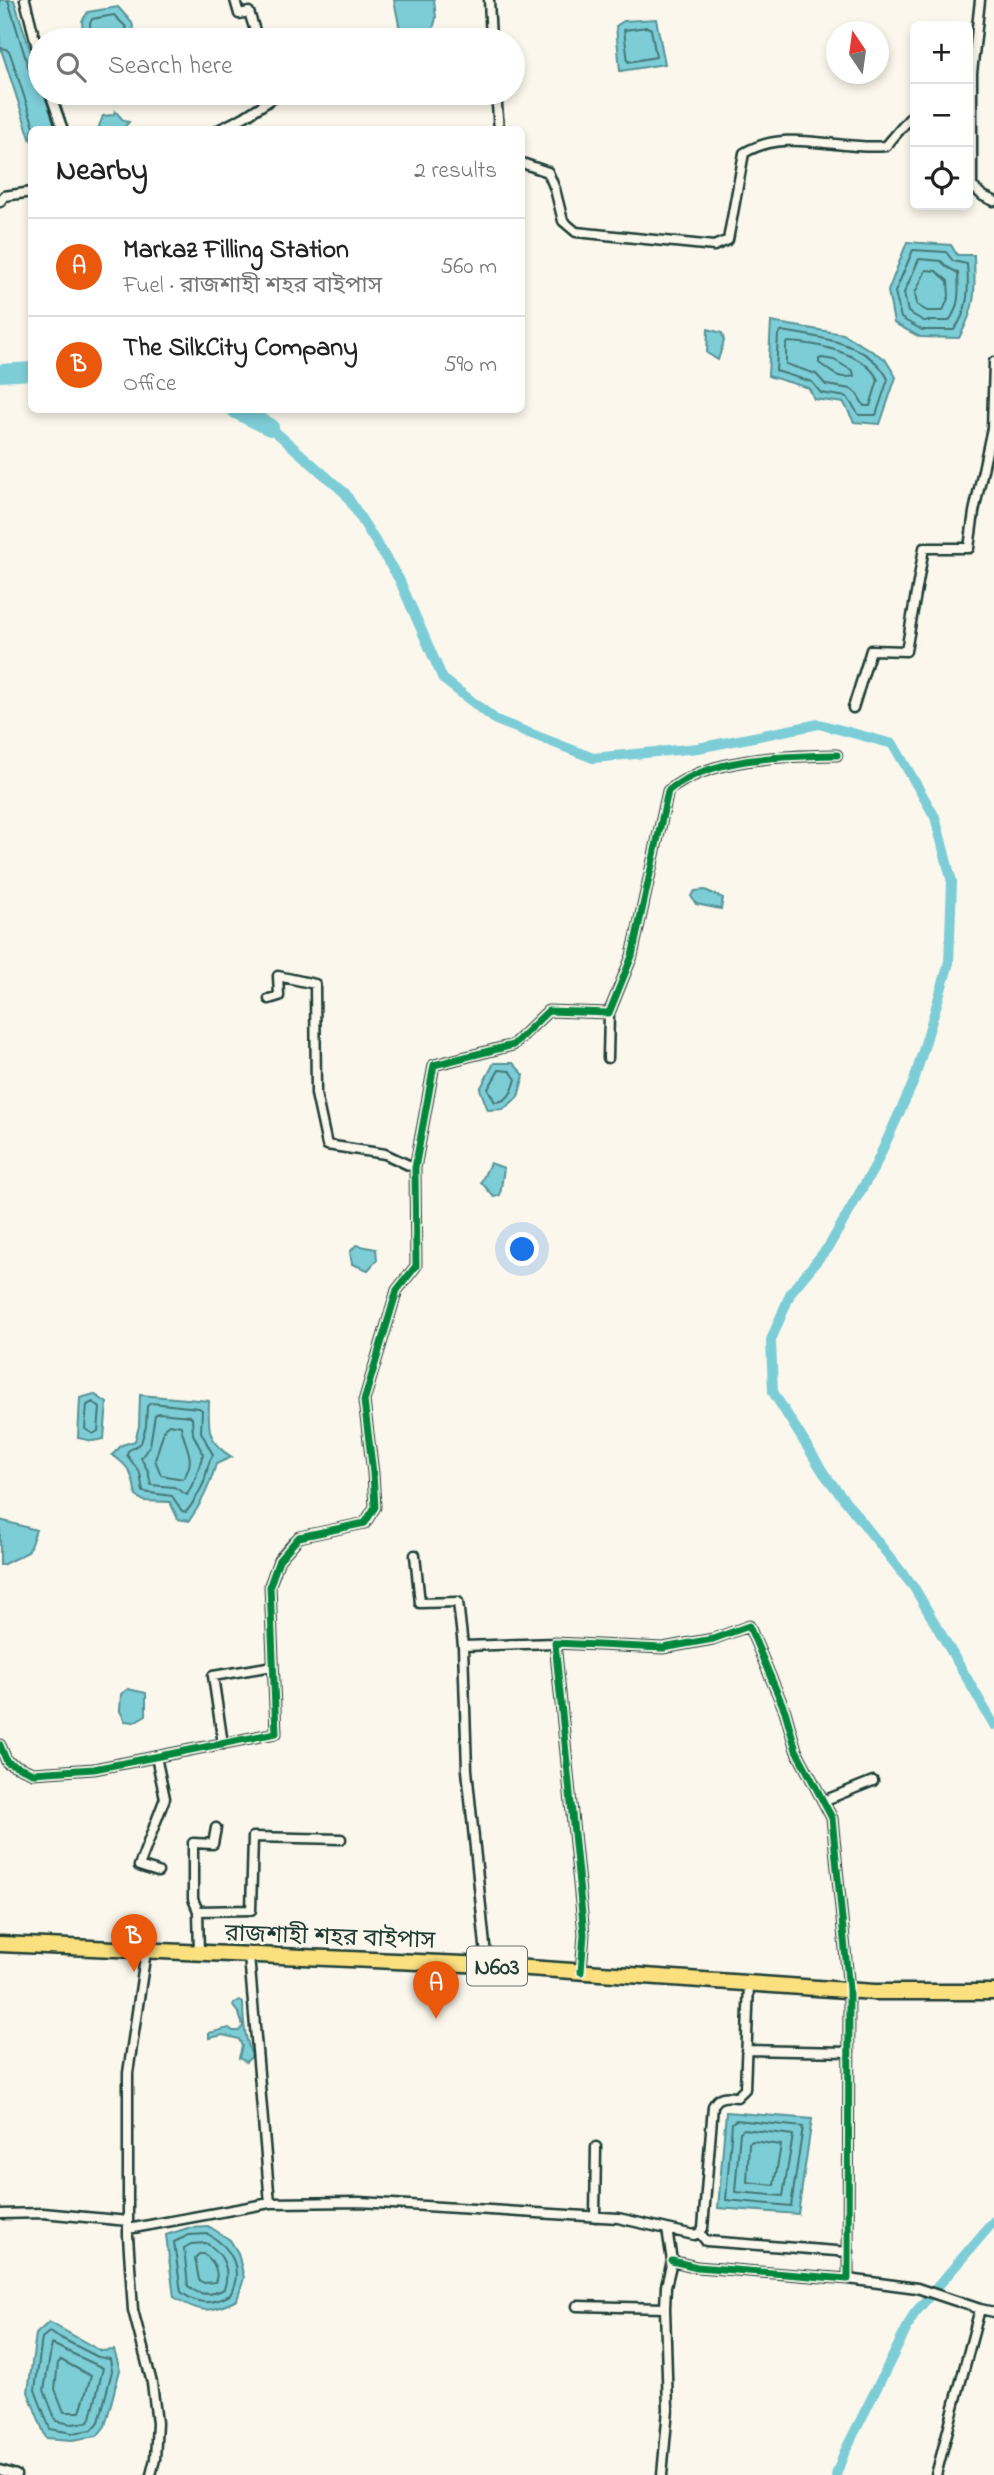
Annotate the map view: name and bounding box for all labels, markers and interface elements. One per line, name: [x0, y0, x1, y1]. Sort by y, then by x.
north arrow: [826, 21, 889, 84]
map controls: [910, 21, 973, 210]
button: +: [910, 21, 973, 84]
search box: [28, 28, 525, 105]
icon: search: [52, 48, 90, 86]
text: Search here: [108, 48, 233, 86]
button: −: [910, 84, 973, 147]
button: locate: [910, 147, 973, 210]
text: Nearby: [56, 150, 148, 194]
text: 2 results: [414, 155, 497, 188]
text: Markaz Filling Station: [123, 232, 349, 270]
text: A: [72, 251, 86, 284]
text: 560 m: [440, 251, 497, 284]
text: Fuel · রাজশাহী শহর বাইপাস: [123, 270, 382, 303]
text: The SilkCity Company: [123, 330, 358, 368]
text: B: [71, 349, 87, 382]
text: 590 m: [443, 349, 497, 382]
text: Office: [123, 368, 176, 401]
your location: [505, 1232, 539, 1266]
pin: B: [111, 1914, 157, 1972]
street label: রাজশাহী শহর বাইপাস: [223, 1917, 437, 1960]
road number: N603: [467, 1946, 527, 1985]
pin: A: [413, 1961, 459, 2019]

